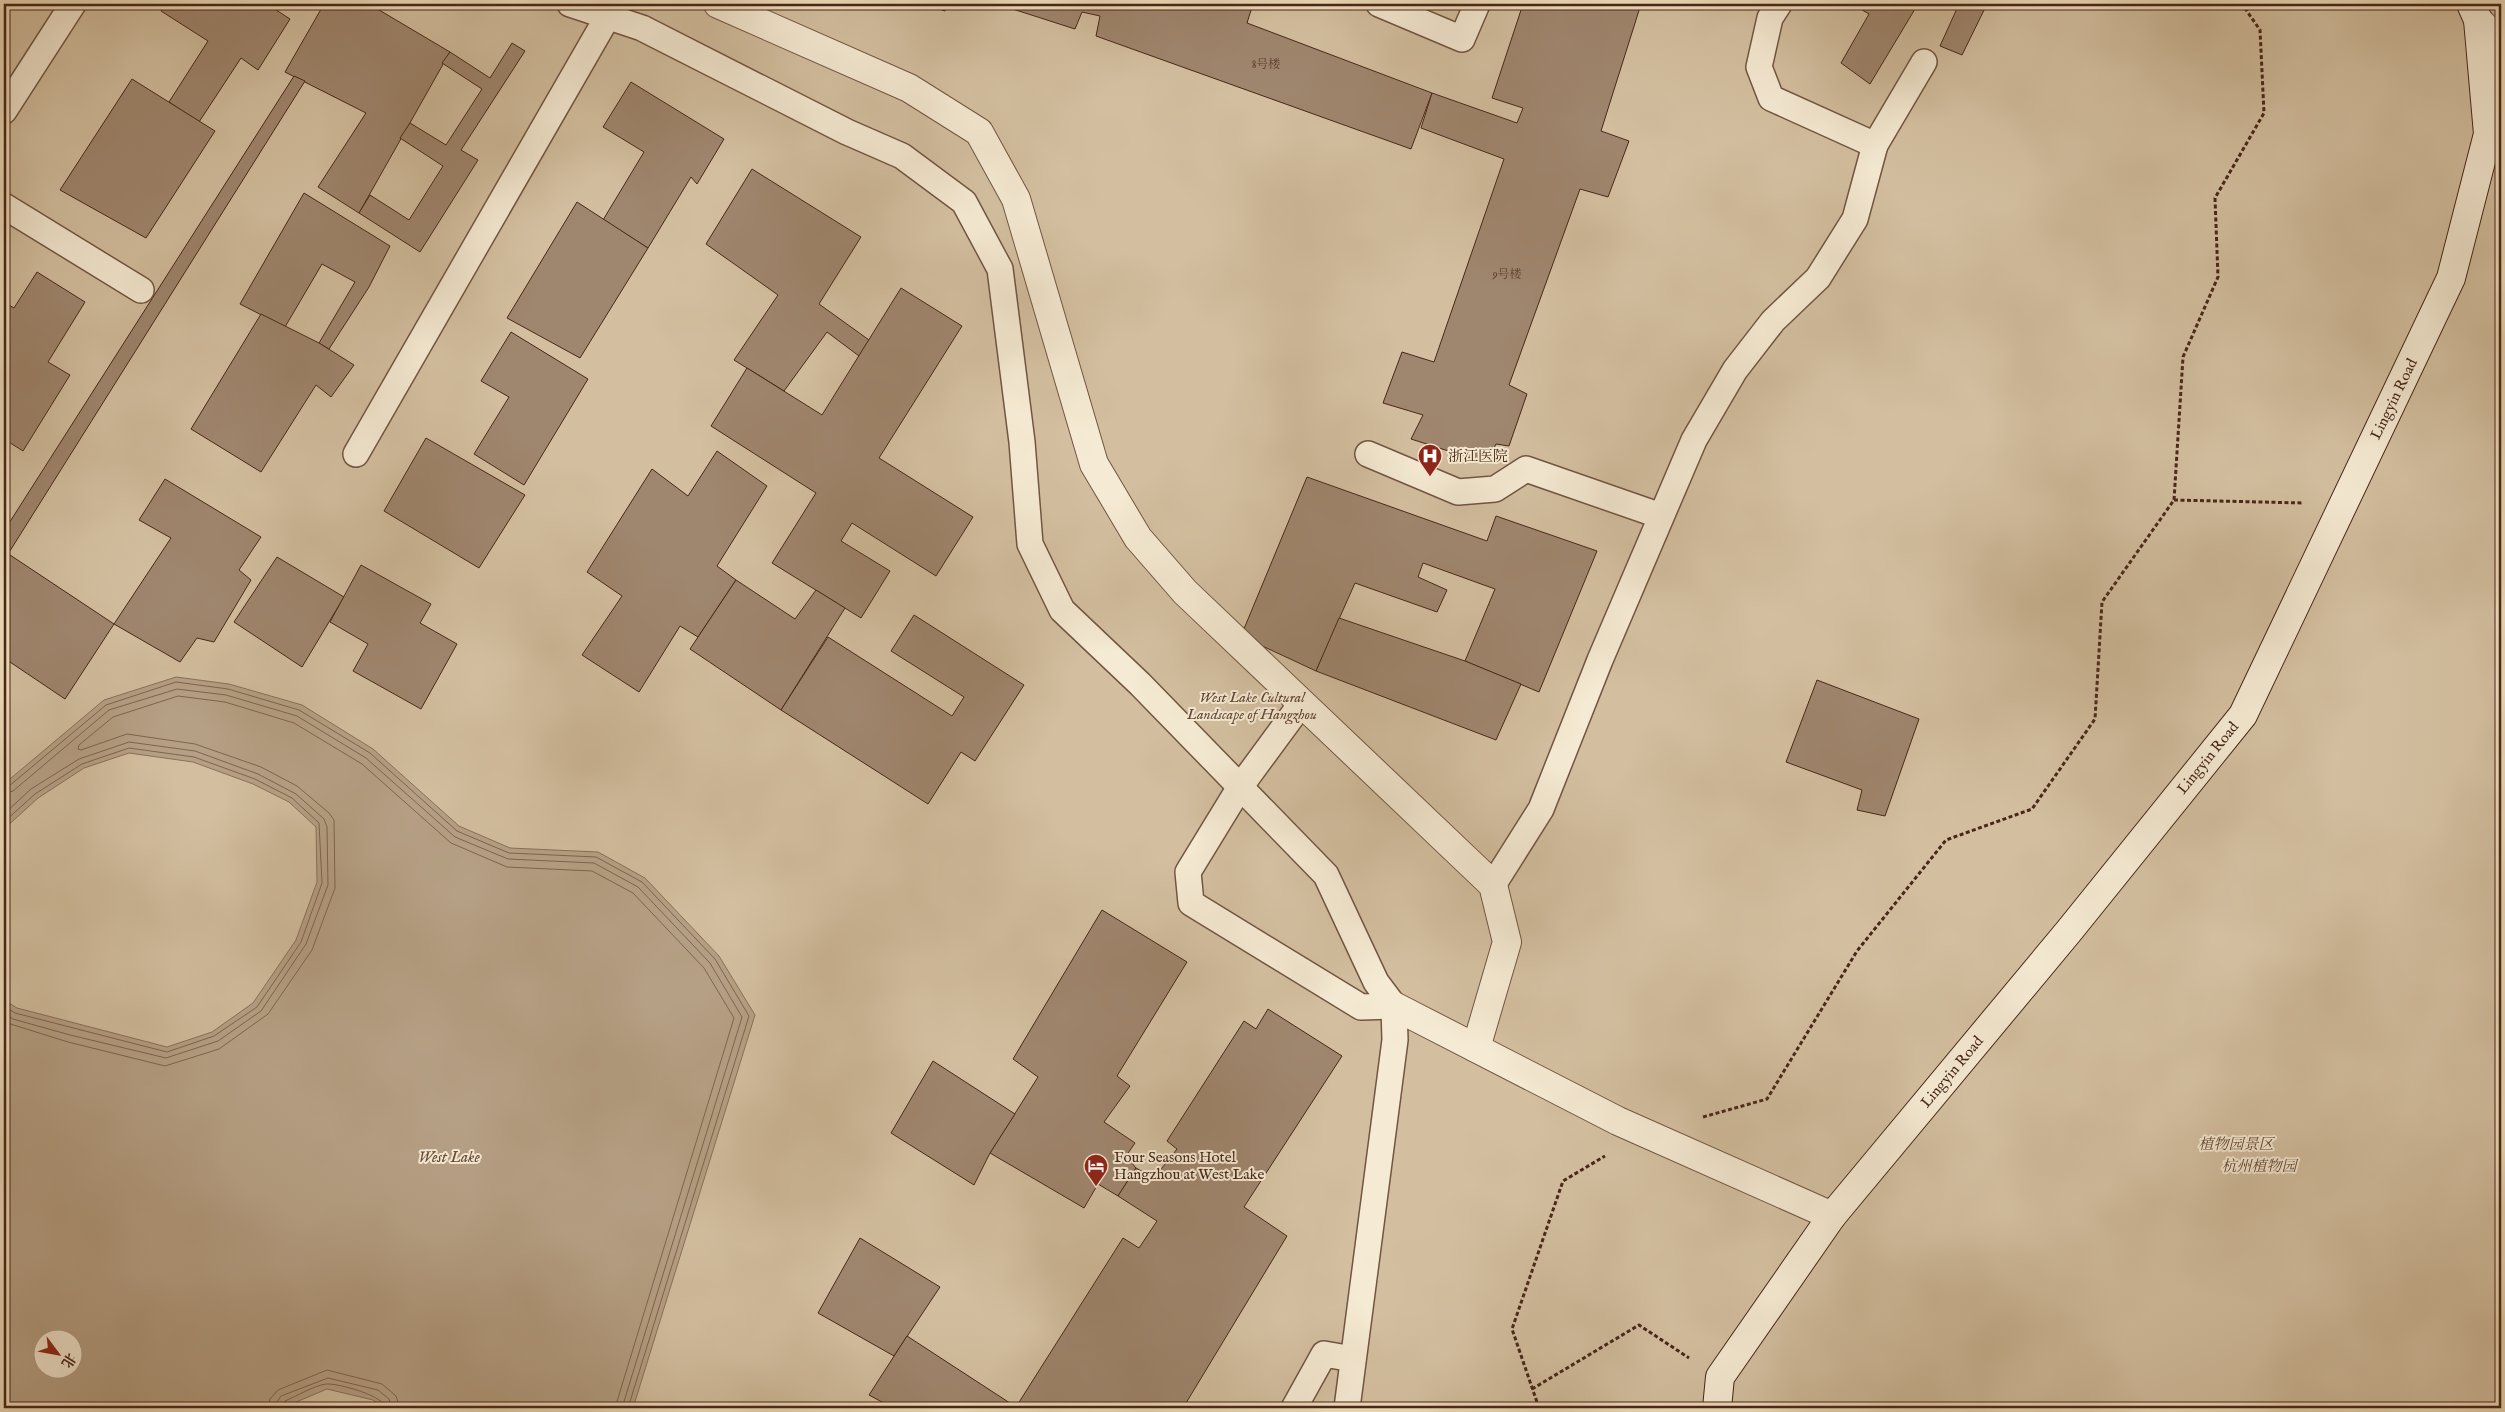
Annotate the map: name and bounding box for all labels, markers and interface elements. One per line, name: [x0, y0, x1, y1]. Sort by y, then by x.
house number: 8号楼: [1252, 57, 1280, 72]
house number: 9号楼: [1491, 267, 1522, 282]
street label: Lingyin Road: [2366, 354, 2422, 443]
hospital icon: 浙江医院: [1417, 443, 1443, 477]
place label: 浙江医院: [1448, 447, 1508, 466]
park label: West Lake Cultural Landscape of Hangzhou: [1186, 688, 1317, 725]
street label: Lingyin Road: [2173, 717, 2244, 798]
street label: Lingyin Road: [1916, 1031, 1988, 1112]
park label: 植物园景区: [2198, 1135, 2275, 1154]
water label: West Lake: [418, 1148, 480, 1168]
place label: Four Seasons Hotel Hangzhou at West Lake: [1114, 1148, 1265, 1184]
hotel icon: Four Seasons Hotel Hangzhou at West Lake: [1083, 1153, 1109, 1187]
park label: 杭州植物园: [2221, 1157, 2298, 1176]
north arrow: [32, 1330, 82, 1380]
text: 北: [57, 1350, 80, 1371]

